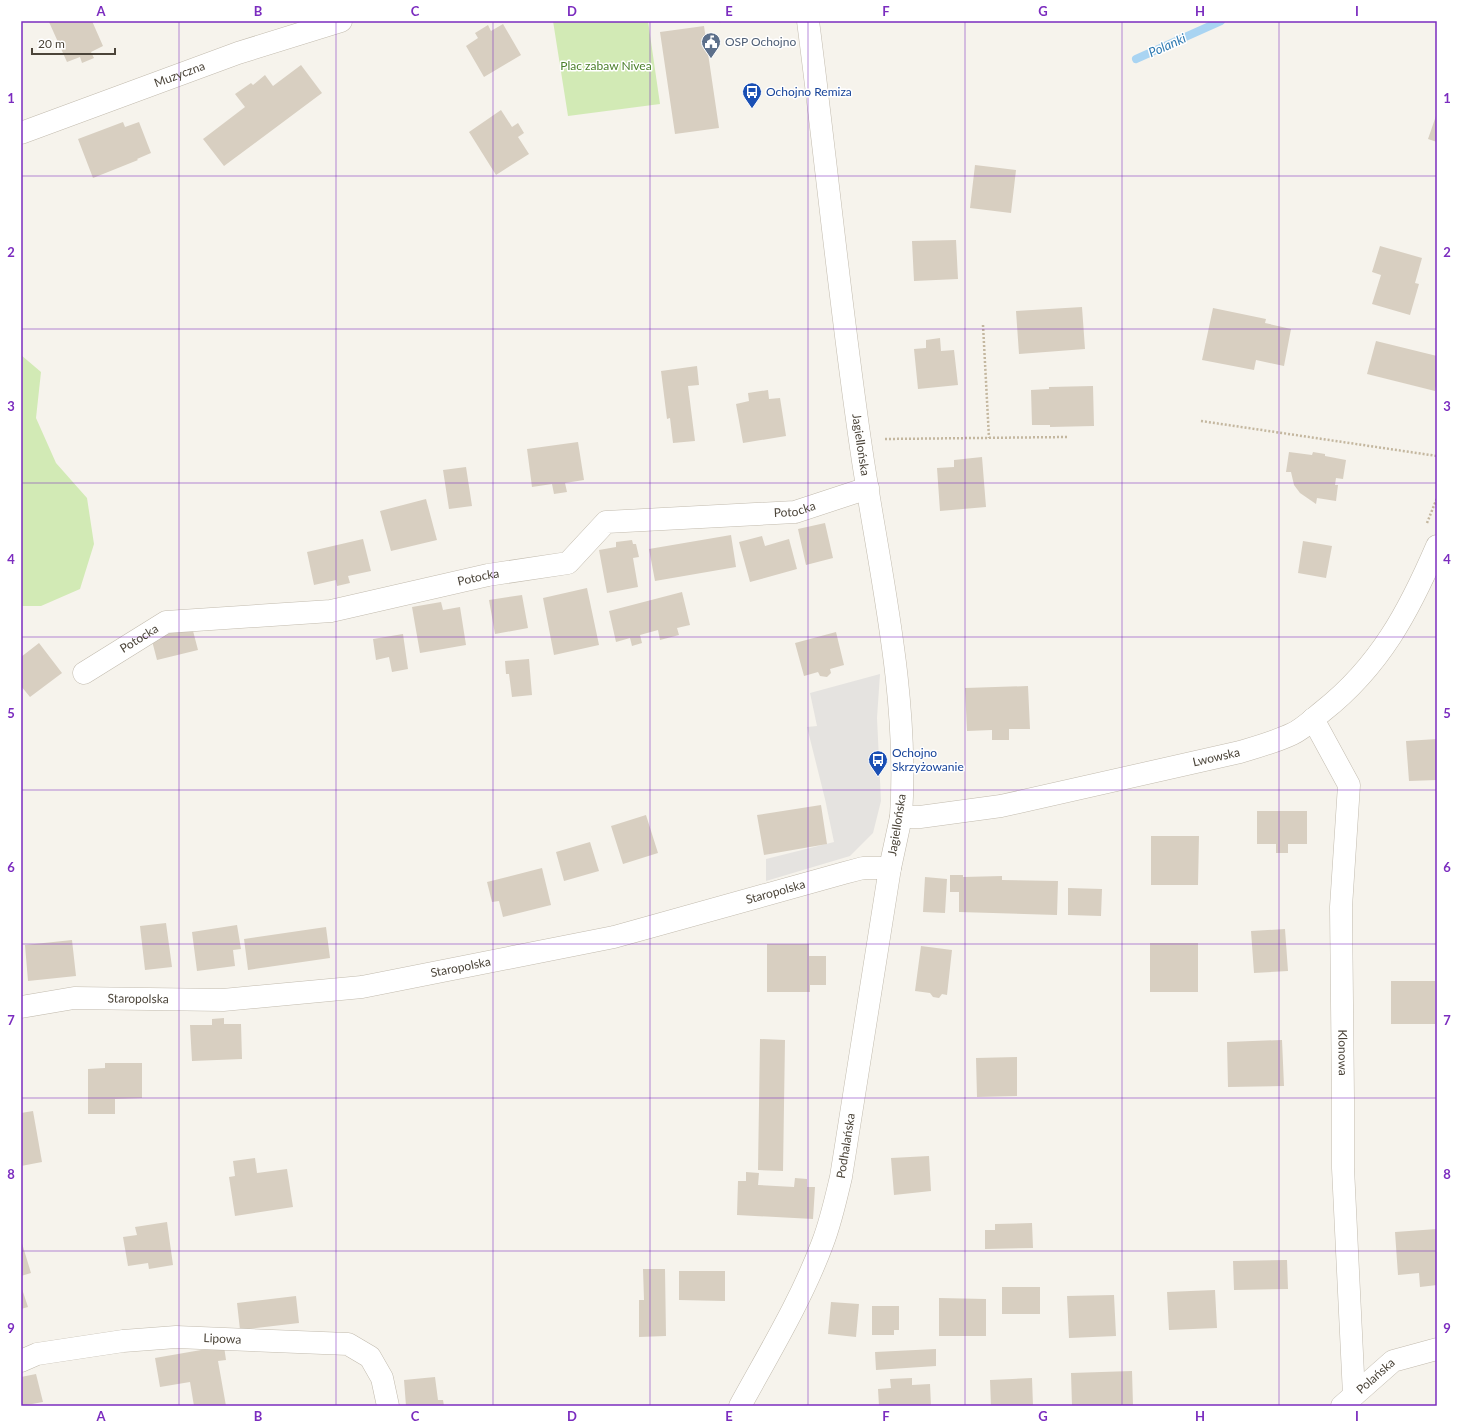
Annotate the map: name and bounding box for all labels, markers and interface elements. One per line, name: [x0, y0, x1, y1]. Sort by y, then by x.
text: A: [95, 3, 106, 19]
text: B: [254, 3, 263, 19]
text: C: [411, 3, 420, 19]
text: D: [567, 3, 577, 19]
text: E: [725, 3, 733, 19]
text: F: [882, 3, 890, 19]
text: G: [1038, 3, 1048, 19]
text: H: [1195, 3, 1205, 19]
text: I: [1355, 3, 1359, 19]
scale bar: [32, 30, 115, 56]
water label: Polanki: [1146, 30, 1188, 60]
public building icon: OSP Ochojno: [700, 31, 722, 59]
place label: OSP Ochojno: [725, 34, 796, 49]
text: 20 m: [38, 36, 65, 51]
street label: Muzyczna: [152, 58, 207, 90]
park label: Plac zabaw Nivea: [560, 58, 652, 73]
bus stop icon: Ochojno Remiza: [741, 81, 763, 109]
place label: Ochojno Remiza: [766, 84, 852, 99]
text: 1: [7, 90, 15, 106]
text: 1: [1443, 90, 1451, 106]
text: 2: [7, 244, 15, 260]
text: 2: [1443, 244, 1451, 260]
text: 3: [7, 398, 15, 414]
text: 3: [1443, 398, 1451, 414]
street label: Jagiellońska: [849, 413, 873, 477]
street label: Potocka: [773, 498, 817, 520]
text: 4: [7, 551, 15, 567]
text: 4: [1443, 551, 1451, 567]
street label: Potocka: [456, 565, 500, 589]
street label: Potocka: [117, 621, 161, 656]
text: 5: [7, 705, 15, 721]
text: 5: [1443, 705, 1451, 721]
street label: Lwowska: [1191, 744, 1241, 769]
place label: Ochojno Skrzyżowanie: [892, 745, 964, 774]
bus stop icon: Ochojno Skrzyżowanie: [867, 749, 889, 777]
street label: Jagiellońska: [884, 793, 909, 857]
text: 6: [7, 859, 15, 875]
text: 6: [1443, 859, 1451, 875]
street label: Staropolska: [744, 876, 807, 907]
street label: Staropolska: [429, 954, 492, 980]
street label: Staropolska: [108, 990, 169, 1006]
text: 7: [7, 1012, 15, 1028]
text: 7: [1443, 1012, 1451, 1028]
street label: Klonowa: [1335, 1029, 1351, 1076]
street label: Podhalańska: [833, 1112, 858, 1180]
text: 8: [7, 1166, 15, 1182]
text: 8: [1443, 1166, 1451, 1182]
text: 9: [7, 1320, 15, 1336]
text: 9: [1443, 1320, 1451, 1336]
street label: Lipowa: [203, 1330, 242, 1347]
street label: Polańska: [1353, 1355, 1398, 1397]
text: A: [95, 1408, 106, 1424]
text: B: [254, 1408, 263, 1424]
text: C: [411, 1408, 420, 1424]
text: D: [567, 1408, 577, 1424]
text: E: [725, 1408, 733, 1424]
text: F: [882, 1408, 890, 1424]
text: G: [1038, 1408, 1048, 1424]
text: H: [1195, 1408, 1205, 1424]
text: I: [1355, 1408, 1359, 1424]

